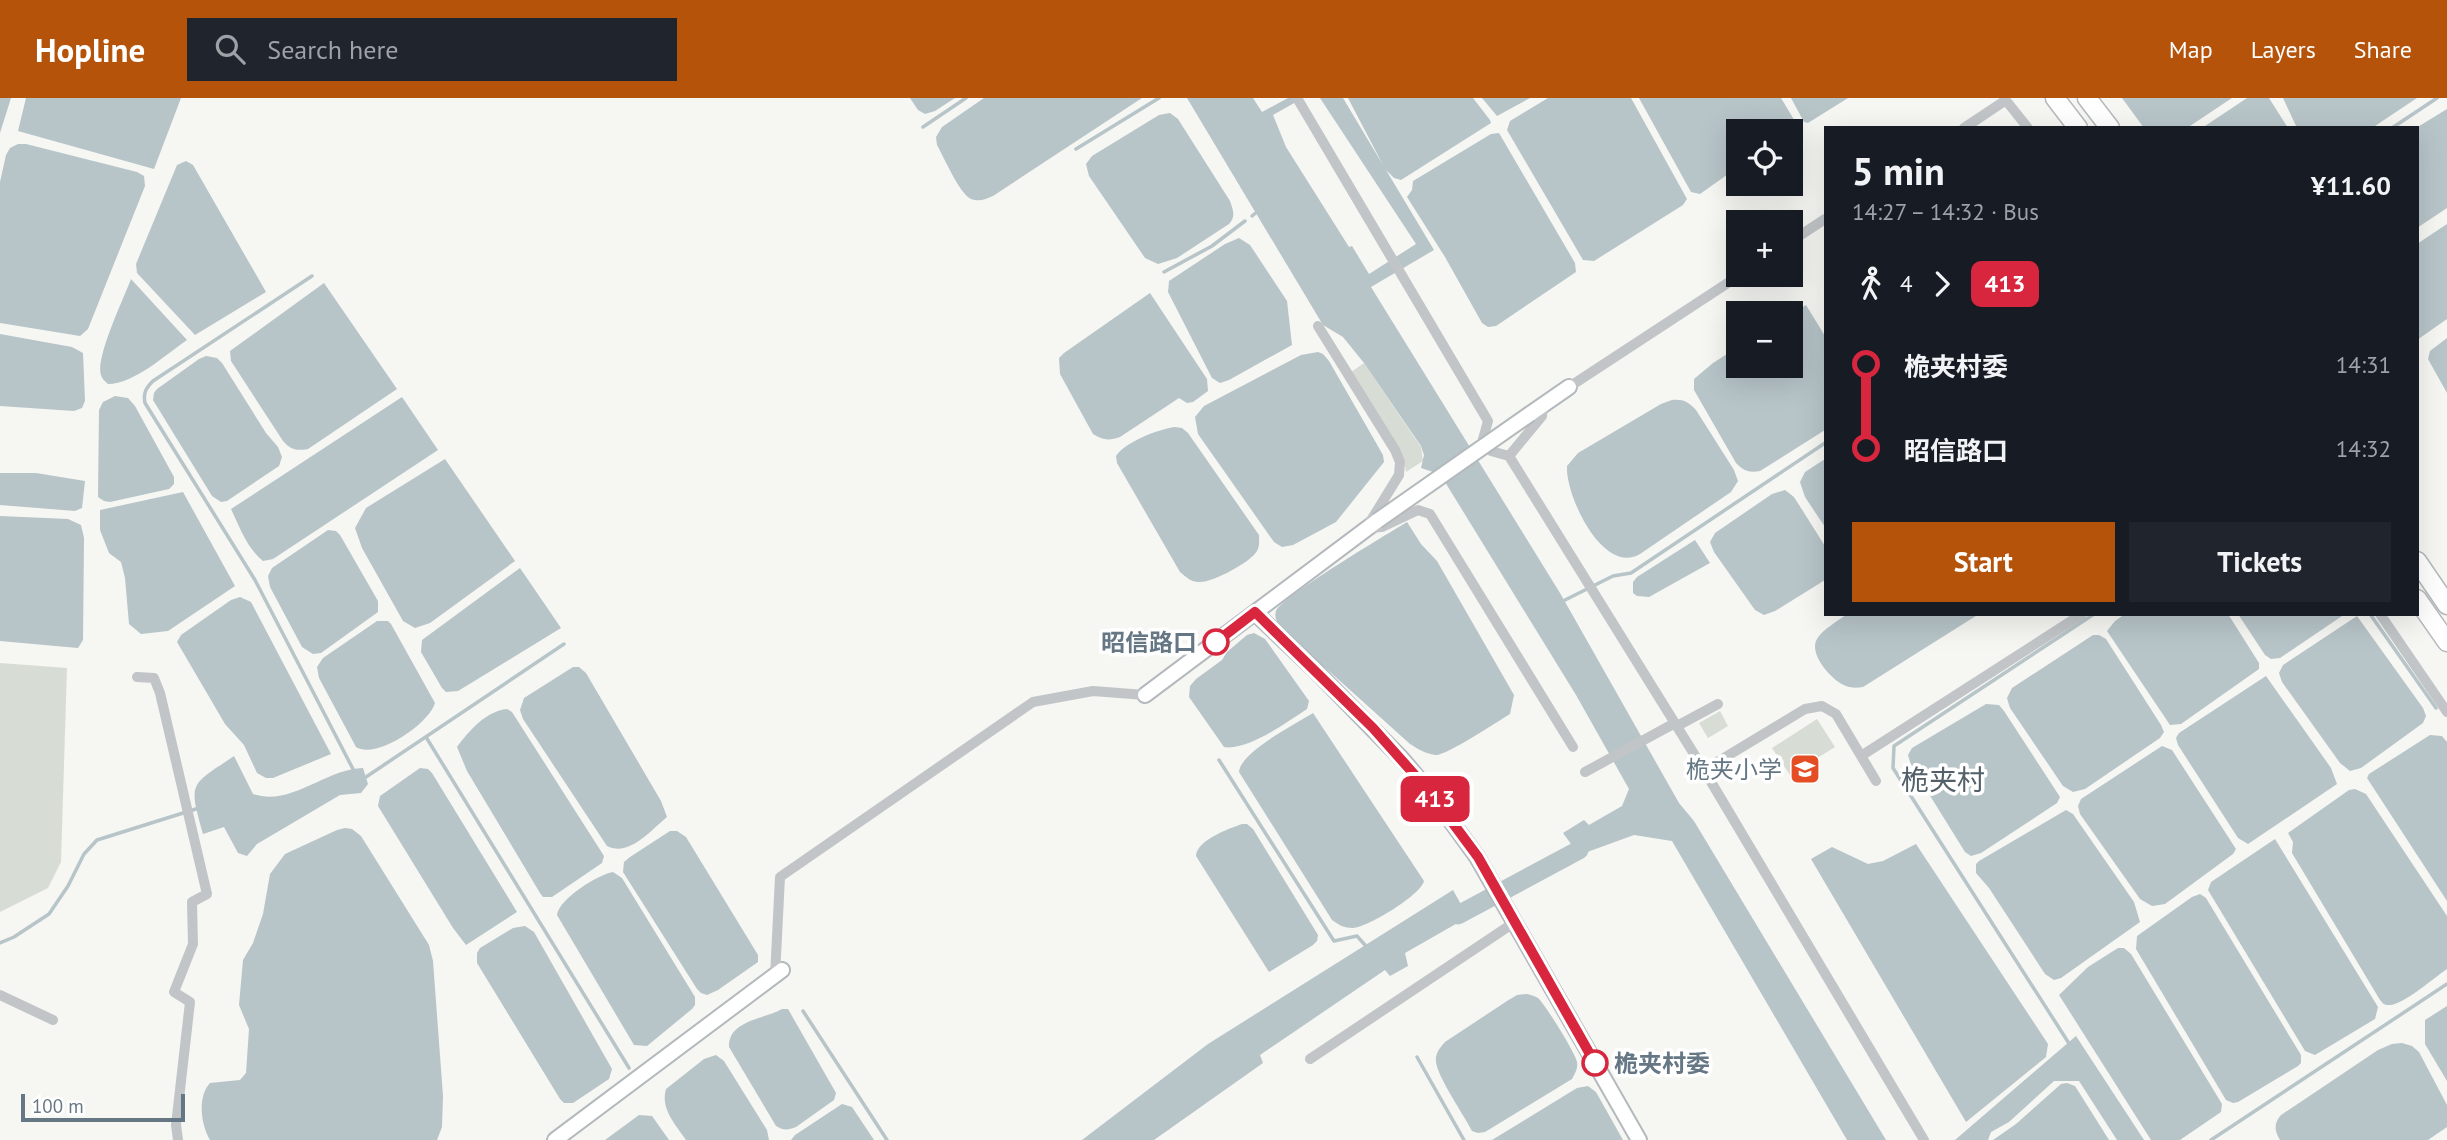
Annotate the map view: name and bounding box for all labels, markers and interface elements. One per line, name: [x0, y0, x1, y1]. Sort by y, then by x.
search box: [187, 18, 677, 81]
text: Hopline: [35, 28, 145, 71]
icon: search: [211, 30, 249, 68]
text: Search here: [267, 33, 398, 66]
text: Map: [2169, 34, 2213, 65]
text: Layers: [2251, 34, 2316, 65]
text: Share: [2354, 34, 2412, 65]
map controls: [1726, 119, 1803, 378]
button: locate: [1726, 119, 1803, 196]
text: 5 min: [1852, 146, 1945, 195]
text: ¥11.60: [2311, 169, 2391, 202]
text: 14:27 – 14:32 · Bus: [1852, 197, 2039, 226]
button: +: [1726, 210, 1803, 287]
icon: walk: [1852, 265, 1890, 303]
icon: forward: [1923, 265, 1961, 303]
text: 413: [1985, 268, 2025, 299]
text: 4: [1900, 269, 1913, 298]
button: −: [1726, 301, 1803, 378]
text: 桅夹村委: [1904, 350, 2008, 383]
text: 14:31: [2336, 350, 2391, 379]
text: 昭信路口: [1904, 434, 2008, 467]
text: 14:32: [2336, 434, 2391, 463]
button: Start: [1852, 522, 2115, 602]
button: Tickets: [2129, 522, 2391, 602]
place label: 昭信路口: [1101, 627, 1197, 658]
marker: 昭信路口: [1203, 629, 1229, 655]
school or university icon: 桅夹小学: [1788, 752, 1822, 786]
place label: 桅夹小学: [1686, 754, 1782, 785]
district label: 桅夹村: [1901, 761, 1985, 798]
line badge: 413: [1395, 776, 1475, 822]
text: 413: [1415, 783, 1455, 814]
place label: 桅夹村委: [1614, 1048, 1710, 1079]
marker: 桅夹村委: [1582, 1050, 1608, 1076]
scale bar: [21, 1091, 186, 1123]
text: 100 m: [32, 1094, 84, 1118]

